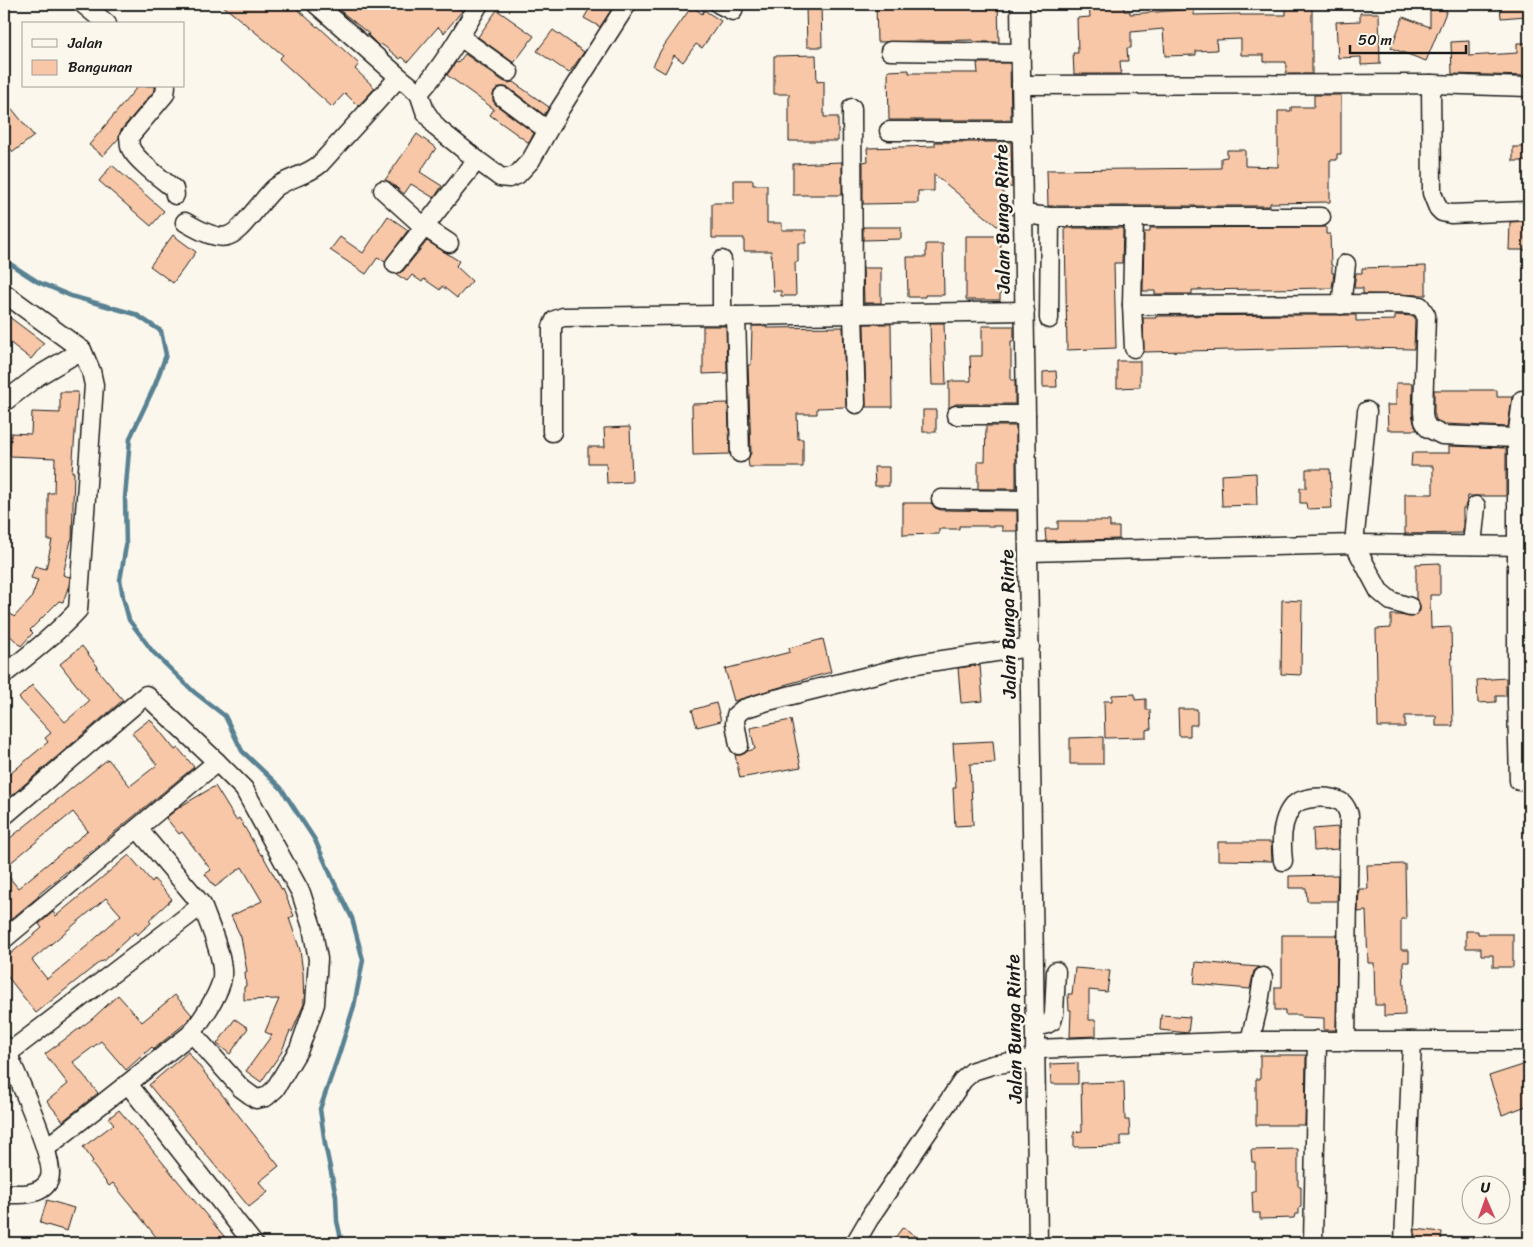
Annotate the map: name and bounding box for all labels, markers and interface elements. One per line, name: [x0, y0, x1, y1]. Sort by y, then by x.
legend: [22, 22, 185, 88]
scale bar: [1350, 22, 1467, 54]
text: 50 m: [1358, 27, 1393, 53]
text: Jalan: [67, 30, 102, 56]
text: Bangunan: [68, 54, 132, 80]
street label: Jalan Bunga Rinte: [984, 144, 1020, 295]
street label: Jalan Bunga Rinte: [990, 549, 1026, 700]
street label: Jalan Bunga Rinte: [996, 954, 1032, 1105]
north arrow: [1460, 1174, 1510, 1224]
text: U: [1480, 1175, 1491, 1200]

